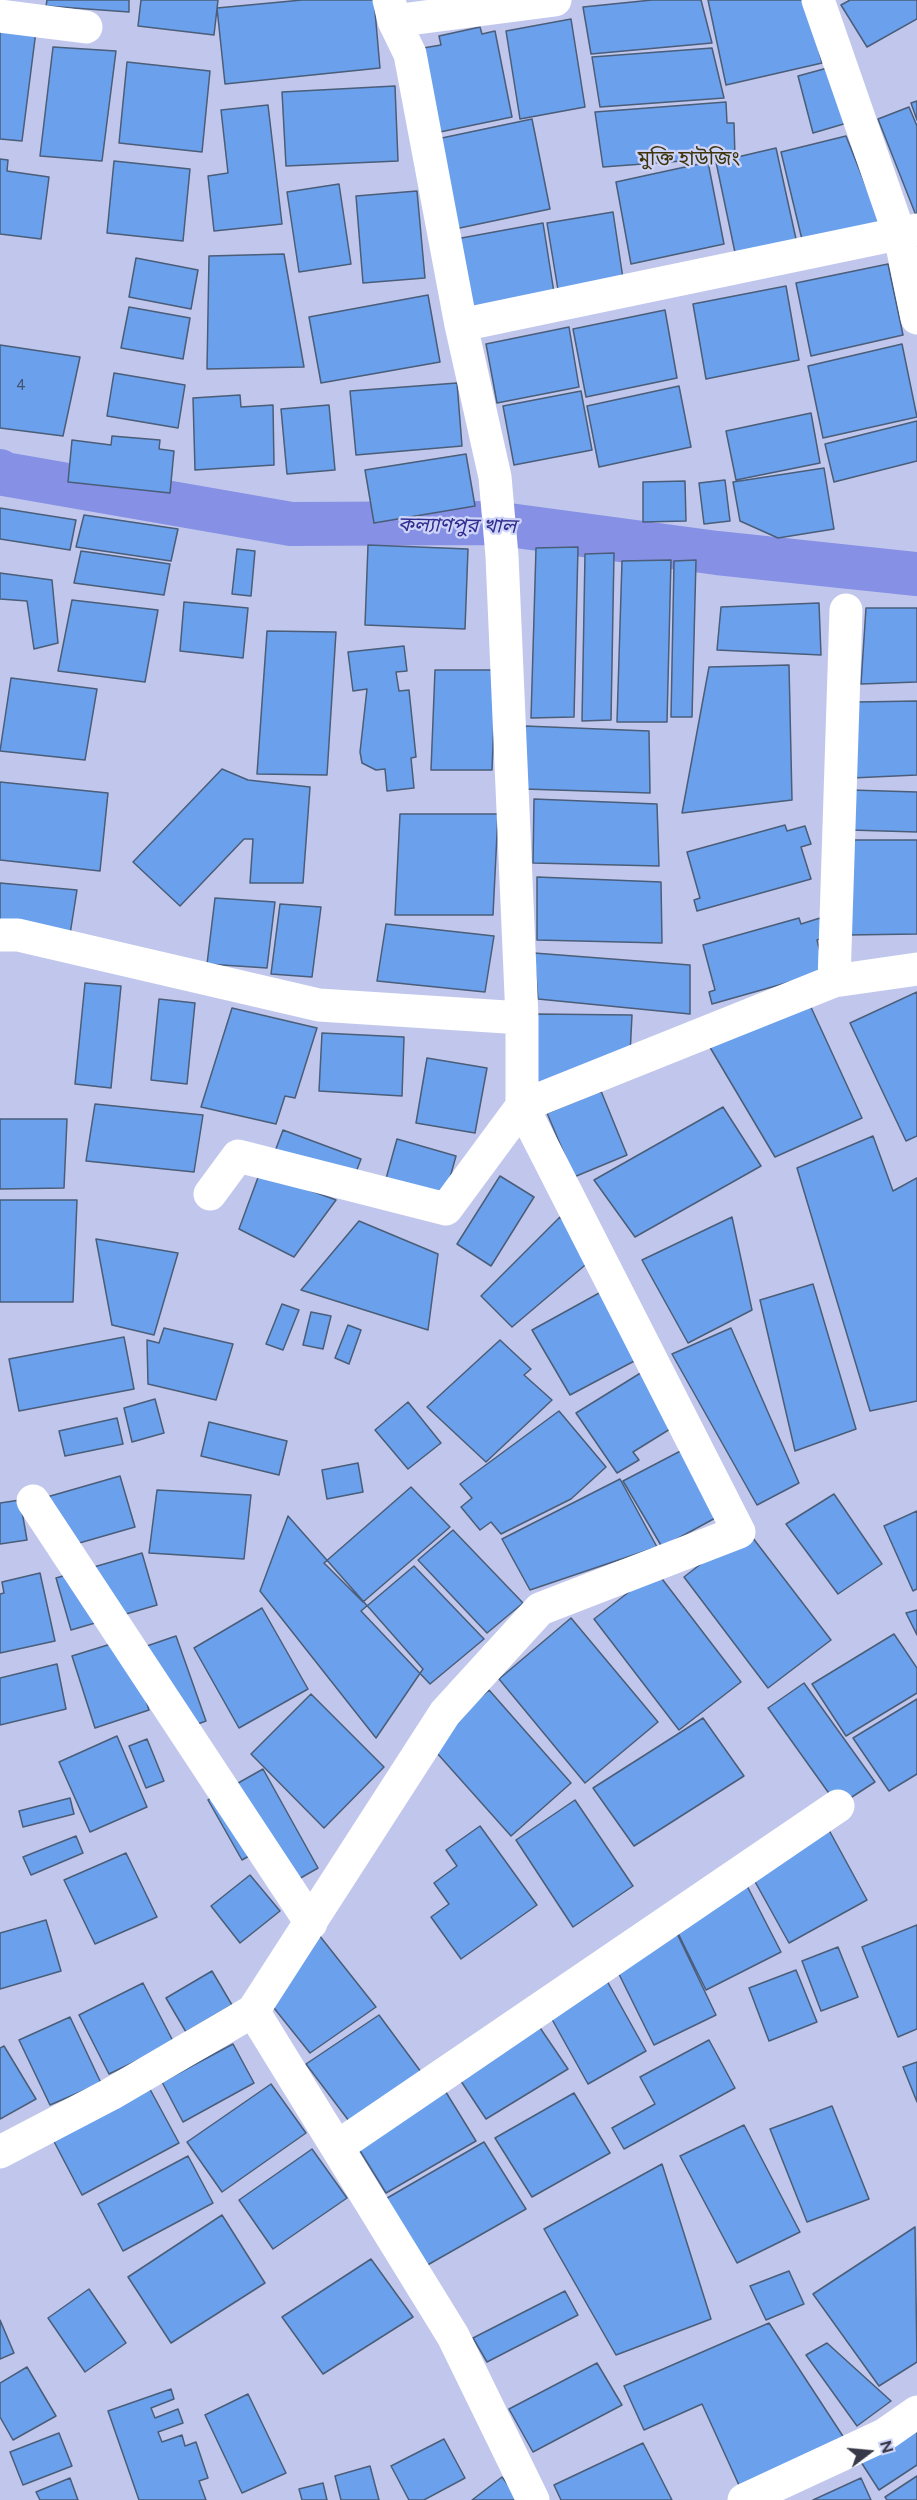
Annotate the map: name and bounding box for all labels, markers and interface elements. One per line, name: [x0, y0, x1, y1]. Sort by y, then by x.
district label: মুক্তি হাউজিং: [638, 147, 740, 171]
house number: 4: [16, 377, 26, 395]
water label: কল্যাণপুর খাল: [398, 513, 516, 539]
north arrow: [839, 2422, 899, 2482]
text: N: [876, 2438, 898, 2455]

